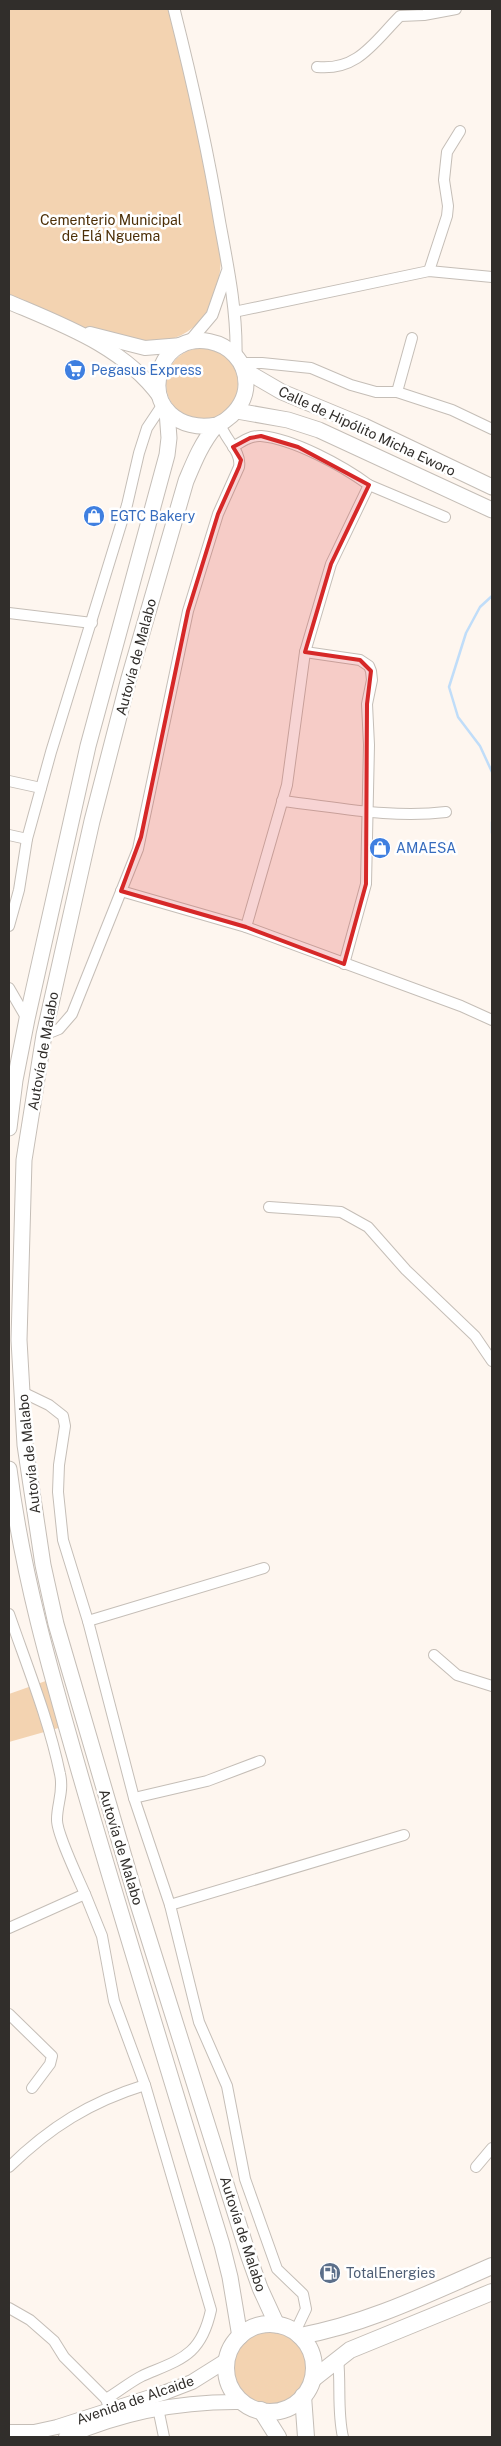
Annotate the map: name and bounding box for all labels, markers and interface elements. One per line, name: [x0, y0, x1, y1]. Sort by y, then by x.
park label: Cementerio Municipal de Elá Nguema: [40, 212, 182, 244]
supermarket icon: Pegasus Express: [63, 358, 87, 382]
place label: Pegasus Express: [91, 362, 202, 378]
street label: Calle de Hipólito Micha Eworo: [276, 383, 458, 479]
shop icon: EGTC Bakery: [82, 504, 106, 528]
place label: EGTC Bakery: [110, 508, 196, 524]
street label: Autovía de Malabo: [113, 597, 159, 717]
shop icon: AMAESA: [368, 836, 392, 860]
place label: AMAESA: [396, 840, 456, 856]
street label: Autovía de Malabo: [25, 990, 61, 1112]
street label: Autovía de Malabo: [15, 1393, 43, 1515]
street label: Autovía de Malabo: [96, 1787, 146, 1907]
street label: Autovía de Malabo: [217, 2174, 269, 2294]
fuel station icon: TotalEnergies: [318, 2261, 342, 2285]
place label: TotalEnergies: [346, 2265, 435, 2281]
street label: Avenida de Alcaide: [74, 2372, 196, 2428]

